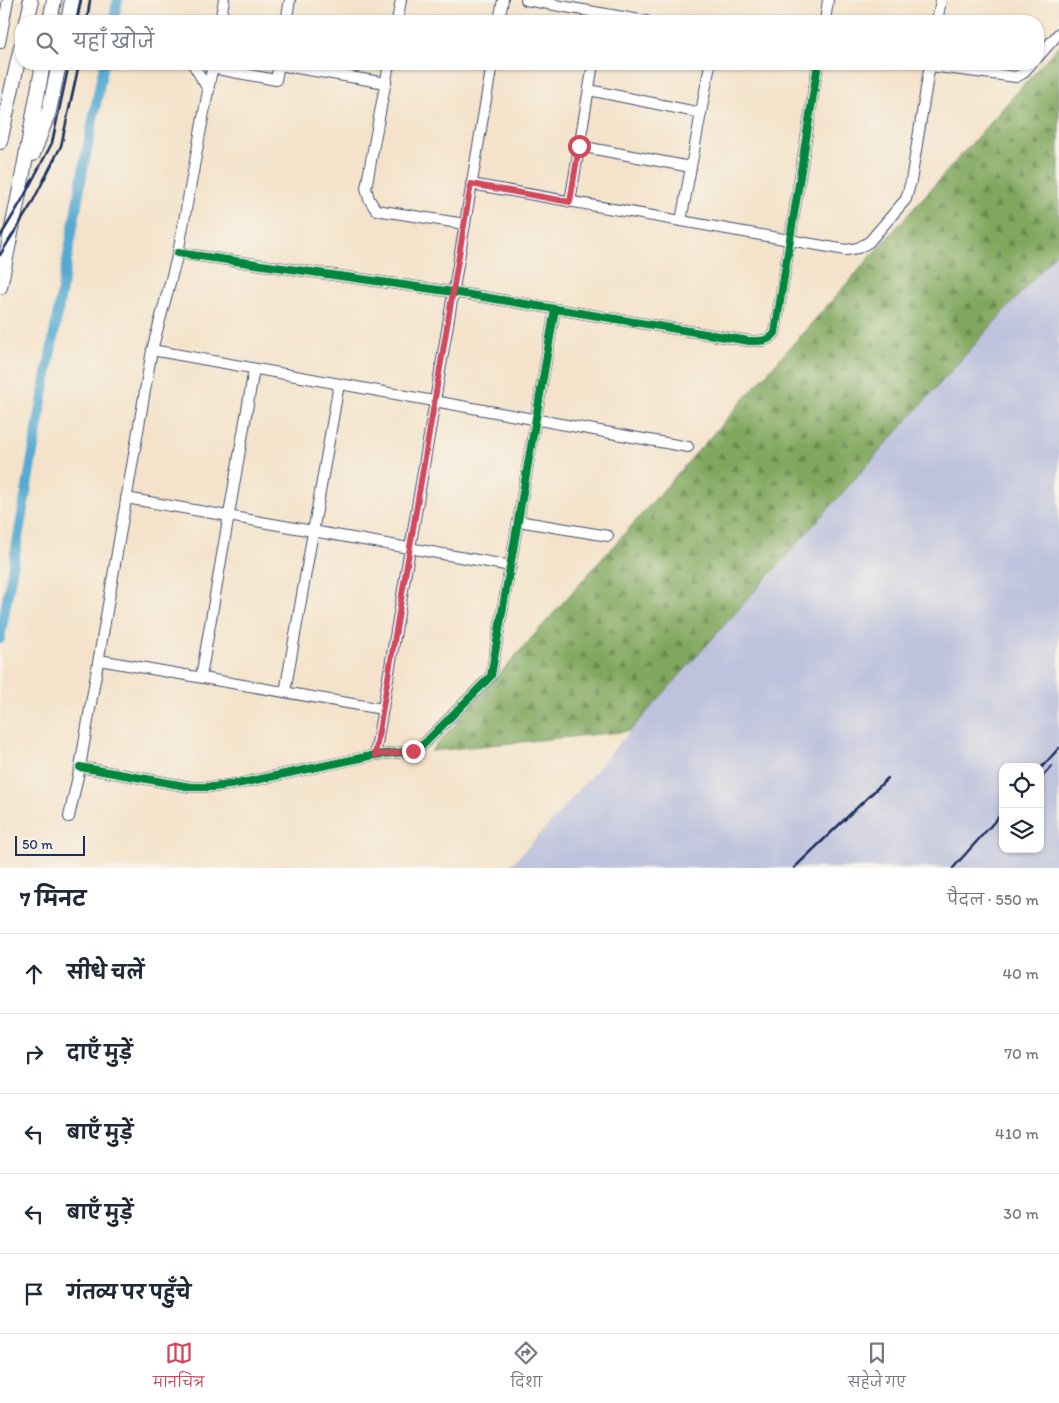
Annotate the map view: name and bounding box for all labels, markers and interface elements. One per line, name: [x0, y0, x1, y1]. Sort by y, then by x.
search box: [15, 15, 1044, 70]
icon: search: [33, 29, 61, 57]
text: यहाँ खोजें: [73, 30, 154, 53]
route start: [568, 135, 591, 158]
route end: [402, 740, 425, 763]
map controls: [999, 763, 1044, 853]
button: locate: [999, 763, 1044, 808]
button: layers: [999, 808, 1044, 853]
scale bar: [15, 833, 85, 856]
text: 50 m: [22, 836, 53, 853]
text: 7 मिनट: [20, 886, 86, 911]
text: पैदल · 550 m: [947, 890, 1039, 909]
icon: ahead: [20, 960, 48, 988]
text: सीधे चलें: [67, 961, 144, 984]
text: 40 m: [1002, 964, 1039, 983]
icon: right: [20, 1040, 48, 1068]
text: दाएँ मुड़ें: [67, 1041, 133, 1064]
text: 70 m: [1004, 1044, 1039, 1063]
icon: left: [20, 1120, 48, 1148]
text: बाएँ मुड़ें: [67, 1121, 133, 1144]
text: 410 m: [995, 1124, 1039, 1143]
icon: left: [20, 1200, 48, 1228]
text: बाएँ मुड़ें: [67, 1201, 133, 1224]
text: 30 m: [1003, 1204, 1039, 1223]
icon: arrive: [20, 1280, 48, 1308]
text: गंतव्य पर पहुँचे: [67, 1281, 191, 1304]
tab: मानचित्र: [153, 1339, 204, 1398]
tab: दिशा: [510, 1339, 542, 1398]
tab: सहेजे गए: [848, 1339, 906, 1398]

